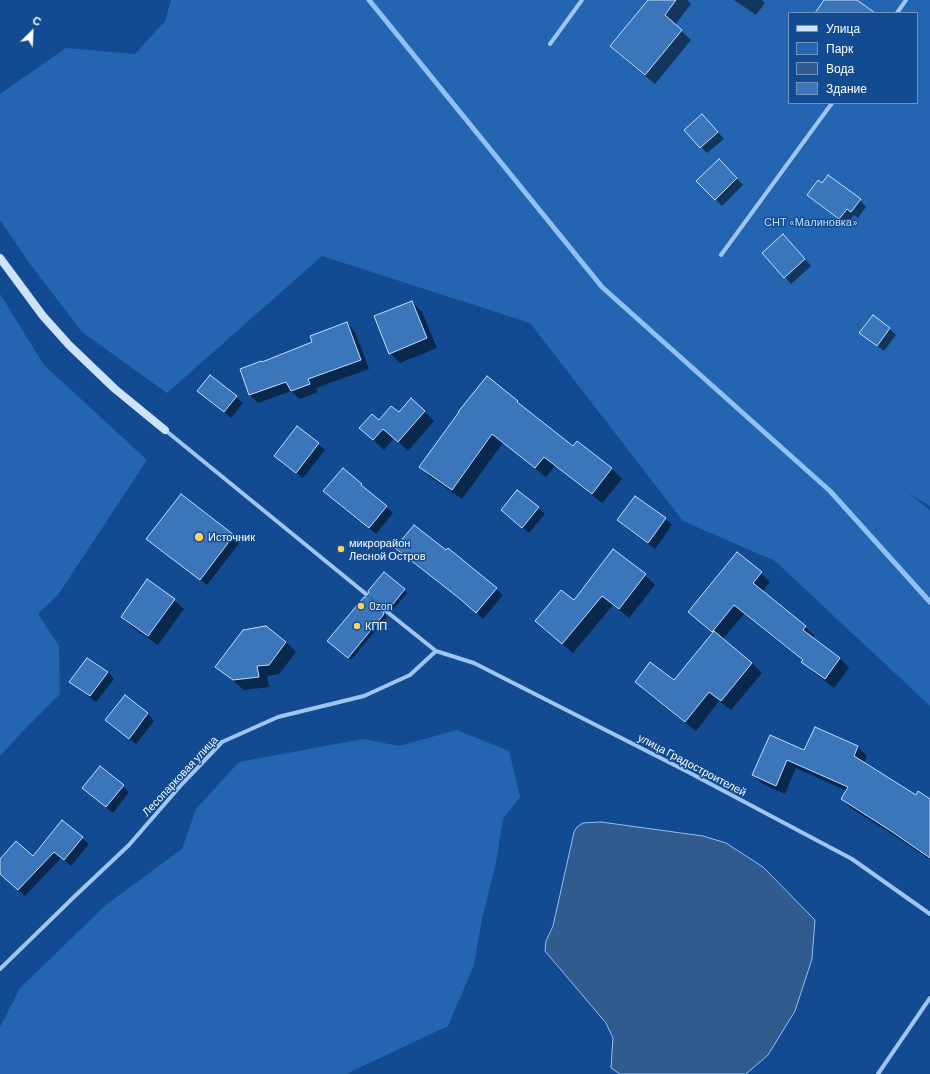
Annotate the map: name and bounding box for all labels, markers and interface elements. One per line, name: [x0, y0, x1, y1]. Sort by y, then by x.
north arrow: [12, 12, 52, 52]
legend: [788, 12, 918, 104]
text: С: [31, 13, 43, 28]
text: Улица: [826, 21, 860, 35]
text: Парк: [826, 41, 853, 55]
text: Вода: [826, 61, 854, 75]
text: Здание: [826, 81, 867, 95]
park label: СНТ «Малиновка»: [764, 215, 858, 229]
place label: Источник: [208, 530, 255, 544]
marker: Источник: [193, 531, 205, 543]
place label: микрорайон Лесной Остров: [349, 536, 426, 562]
marker: микрорайон Лесной Остров: [336, 544, 346, 554]
place label: Ozon: [369, 599, 393, 613]
marker: Ozon: [356, 601, 366, 611]
place label: КПП: [365, 619, 387, 633]
marker: КПП: [352, 621, 362, 631]
street label: улица Градостроителей: [636, 731, 748, 799]
street label: Лесопарковая улица: [140, 733, 220, 819]

